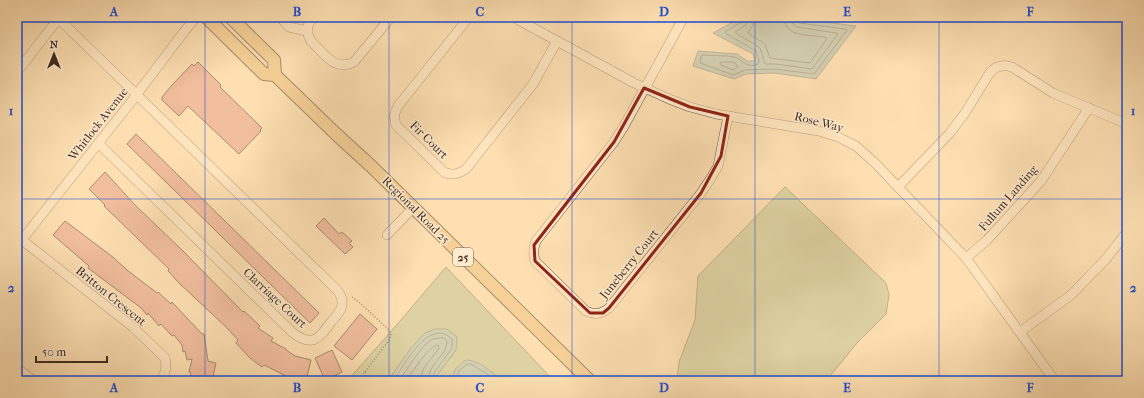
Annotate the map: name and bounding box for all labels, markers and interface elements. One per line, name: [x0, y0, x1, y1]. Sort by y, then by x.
text: A: [109, 4, 119, 19]
text: B: [293, 4, 302, 19]
text: C: [476, 4, 485, 19]
text: D: [659, 4, 669, 19]
text: E: [843, 4, 851, 19]
text: F: [1026, 4, 1034, 19]
north arrow: [34, 34, 74, 74]
text: N: [50, 38, 59, 51]
street label: Whitlock Avenue: [65, 85, 131, 164]
text: 1: [9, 103, 14, 118]
text: 1: [1131, 103, 1136, 118]
street label: Rose Way: [793, 109, 846, 135]
street label: Fir Court: [407, 118, 451, 162]
street label: Fullum Landing: [976, 162, 1041, 234]
street label: Regional Road 25: [379, 173, 453, 247]
street label: Juneberry Court: [596, 226, 662, 302]
road number: 25: [453, 248, 473, 266]
street label: Britton Crescent: [73, 263, 149, 329]
street label: Clarriage Court: [240, 265, 310, 331]
text: 2: [8, 280, 15, 295]
text: 2: [1130, 280, 1137, 295]
scale bar: [36, 338, 107, 364]
text: 50 m: [42, 345, 66, 359]
text: A: [109, 380, 119, 395]
text: B: [293, 380, 302, 395]
text: C: [476, 380, 485, 395]
text: D: [659, 380, 669, 395]
text: E: [843, 380, 851, 395]
text: F: [1026, 380, 1034, 395]

